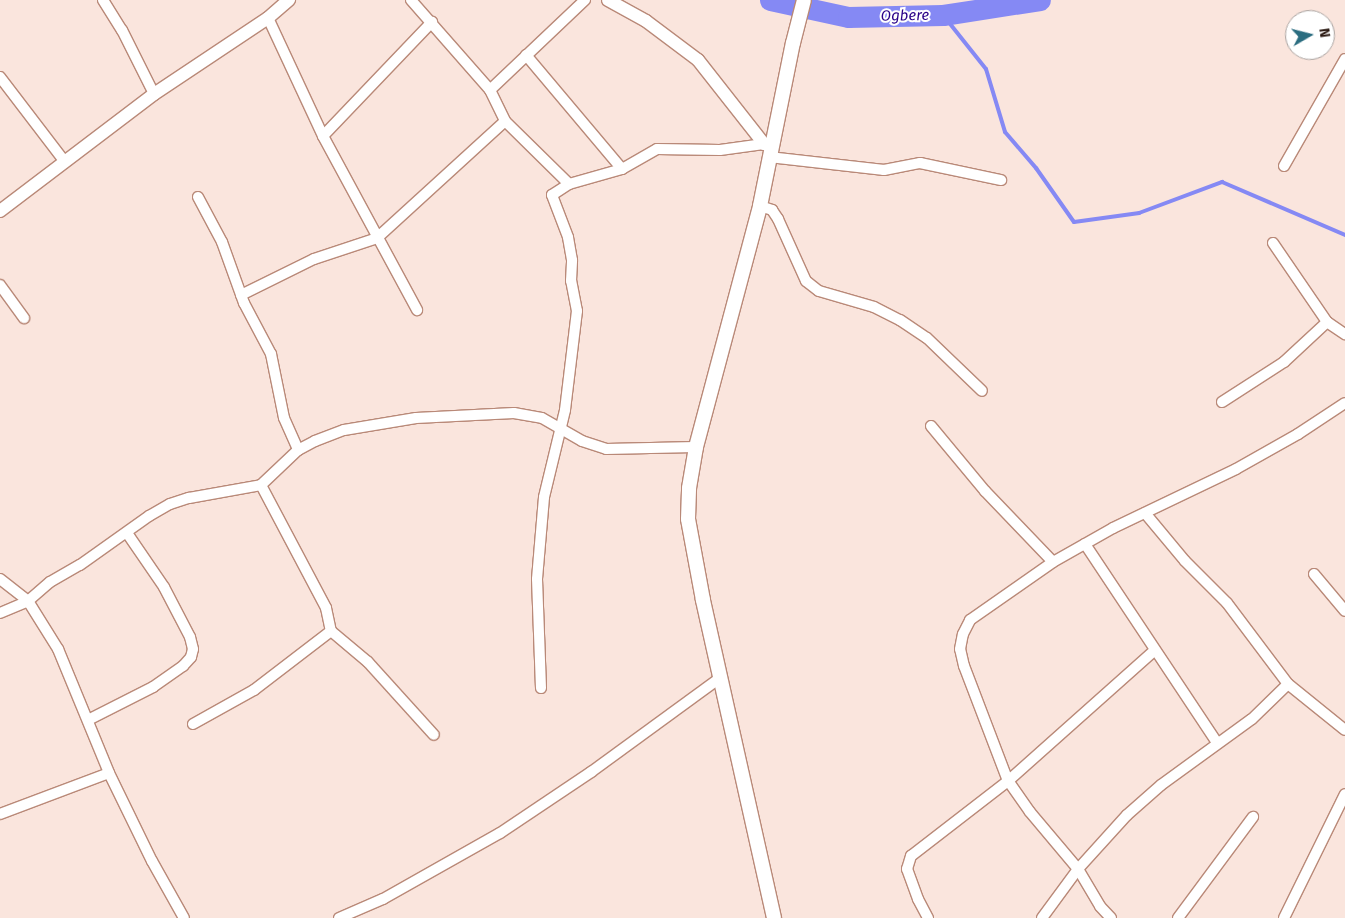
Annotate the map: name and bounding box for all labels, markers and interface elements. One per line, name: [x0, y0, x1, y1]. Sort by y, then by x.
water label: Ogbere: [881, 7, 929, 25]
north arrow: [1285, 10, 1335, 60]
text: N: [1315, 27, 1333, 39]

